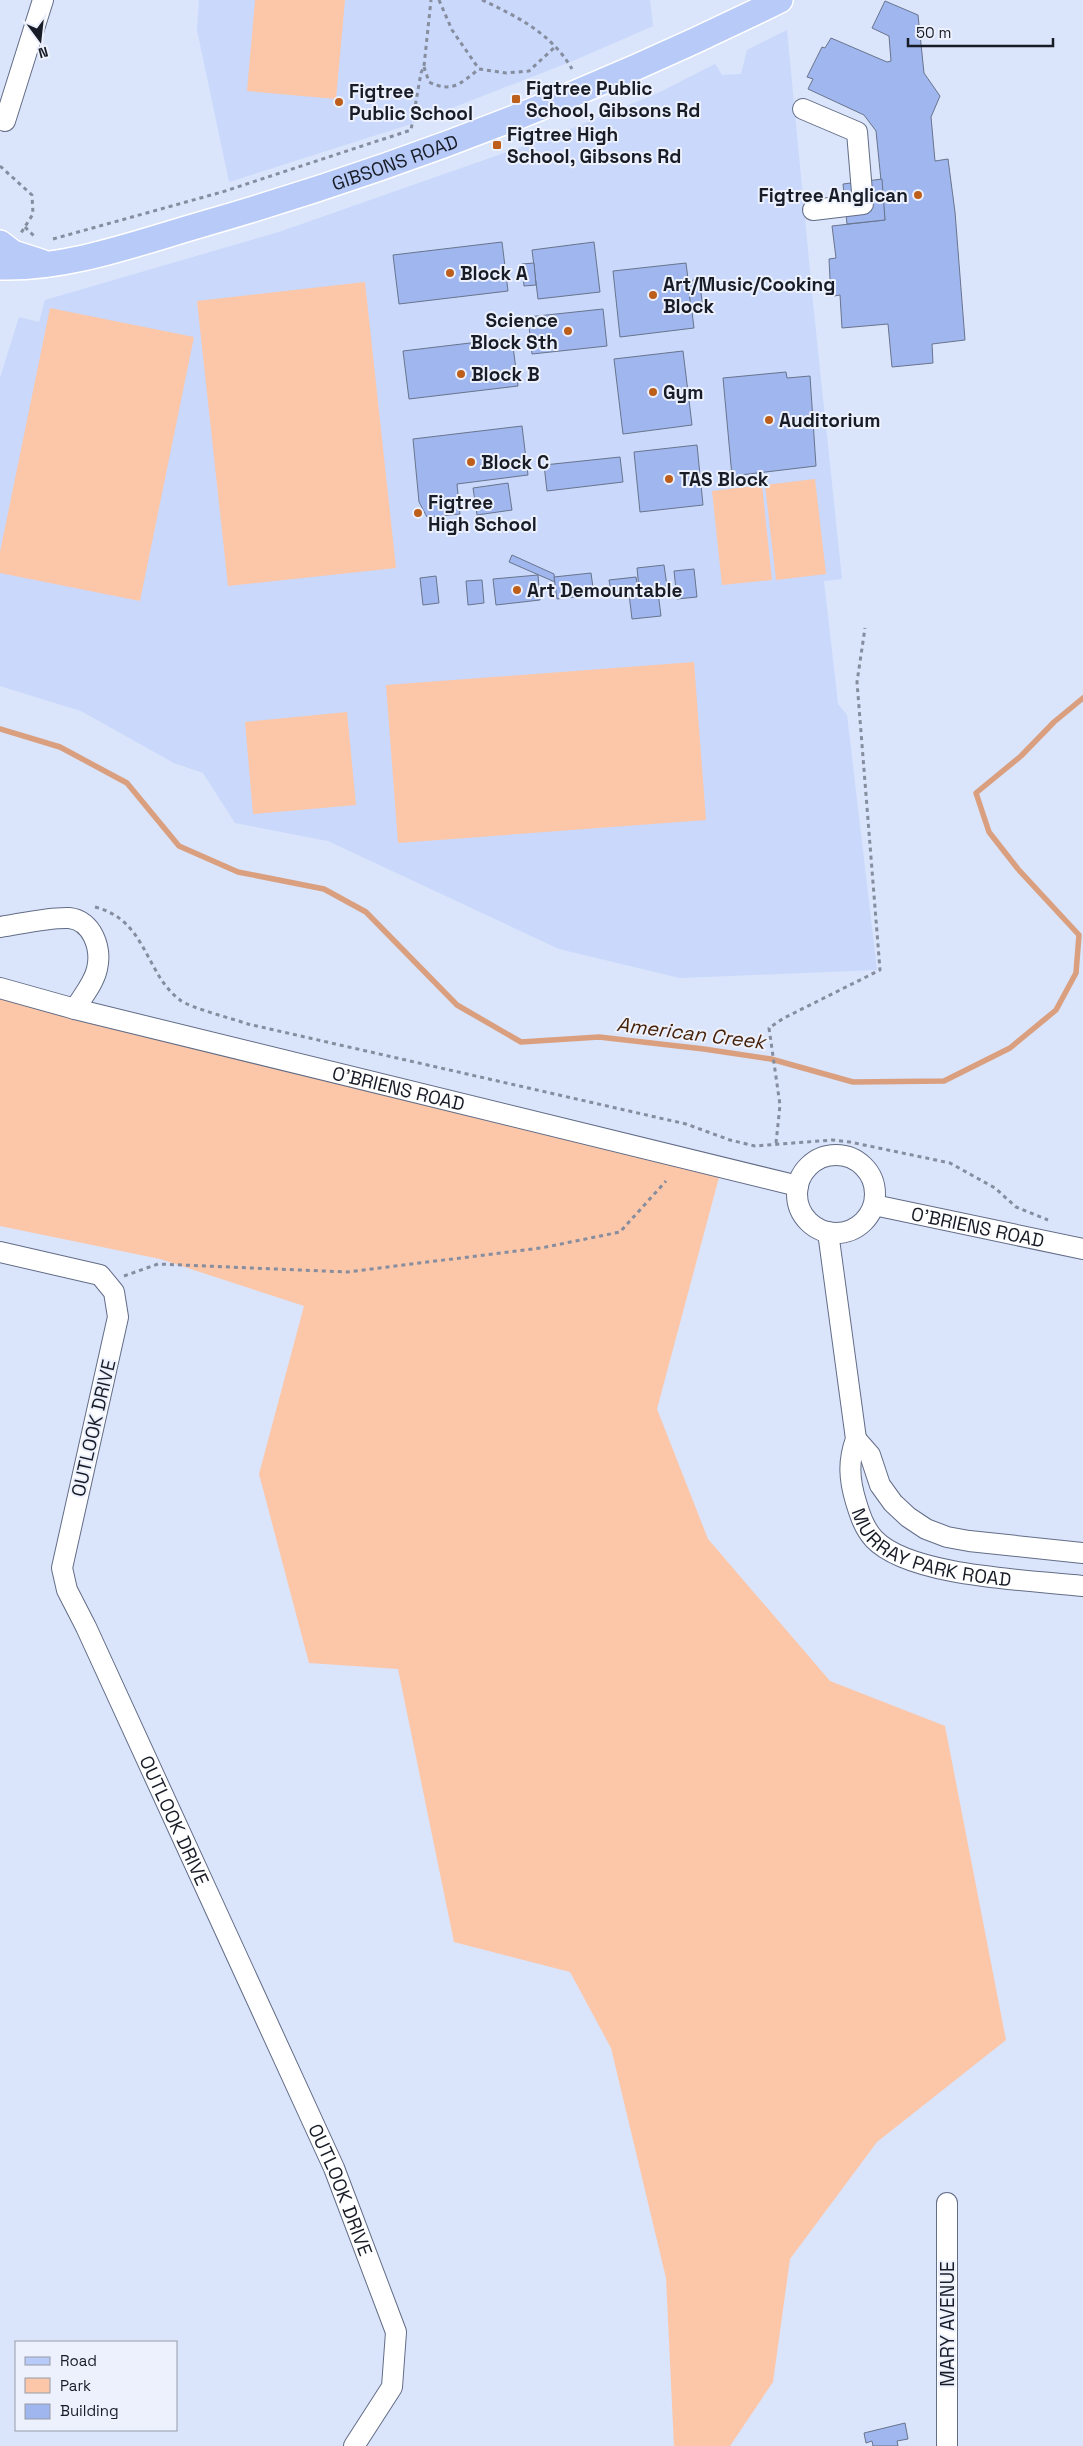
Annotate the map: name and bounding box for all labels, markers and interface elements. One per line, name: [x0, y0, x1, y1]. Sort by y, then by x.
north arrow: [15, 15, 65, 65]
scale bar: [908, 15, 1053, 47]
text: 50 m: [916, 23, 951, 42]
text: N: [36, 43, 50, 62]
place label: Figtree Public School, Gibsons Rd: [526, 76, 700, 123]
place label: Figtree Public School: [349, 79, 473, 126]
marker: Figtree Public School, Gibsons Rd: [510, 93, 522, 105]
marker: Figtree Public School: [333, 96, 345, 108]
place label: Figtree High School, Gibsons Rd: [507, 122, 681, 169]
street label: GIBSONS ROAD: [329, 129, 462, 196]
marker: Figtree High School, Gibsons Rd: [491, 139, 503, 151]
place label: Figtree Anglican: [759, 183, 908, 208]
marker: Figtree Anglican: [912, 189, 924, 201]
place label: Block A: [460, 261, 528, 286]
marker: Block A: [444, 267, 456, 279]
place label: Art/Music/Cooking Block: [663, 272, 835, 319]
marker: Art/Music/Cooking Block: [647, 289, 659, 301]
place label: Science Block Sth: [470, 308, 558, 355]
marker: Science Block Sth: [562, 325, 574, 337]
place label: Block B: [471, 362, 540, 387]
marker: Block B: [455, 368, 467, 380]
place label: Gym: [663, 380, 704, 405]
marker: Gym: [647, 386, 659, 398]
place label: Auditorium: [779, 408, 880, 433]
marker: Auditorium: [763, 414, 775, 426]
place label: Block C: [481, 450, 549, 475]
marker: Block C: [465, 456, 477, 468]
place label: TAS Block: [679, 467, 769, 492]
marker: TAS Block: [663, 473, 675, 485]
place label: Figtree High School: [428, 490, 537, 537]
marker: Figtree High School: [412, 507, 424, 519]
place label: Art Demountable: [527, 578, 682, 603]
marker: Art Demountable: [511, 584, 523, 596]
water label: American Creek: [615, 1011, 769, 1055]
street label: O'BRIENS ROAD: [330, 1060, 467, 1117]
street label: O'BRIENS ROAD: [909, 1201, 1047, 1254]
street label: OUTLOOK DRIVE: [66, 1357, 121, 1499]
street label: MURRAY PARK ROAD: [846, 1504, 1013, 1592]
street label: OUTLOOK DRIVE: [134, 1752, 215, 1890]
street label: OUTLOOK DRIVE: [302, 2120, 378, 2259]
street label: MARY AVENUE: [935, 2261, 960, 2387]
legend: [15, 2341, 178, 2431]
text: Road: [60, 2351, 97, 2370]
text: Park: [60, 2376, 91, 2395]
text: Building: [60, 2401, 119, 2420]

